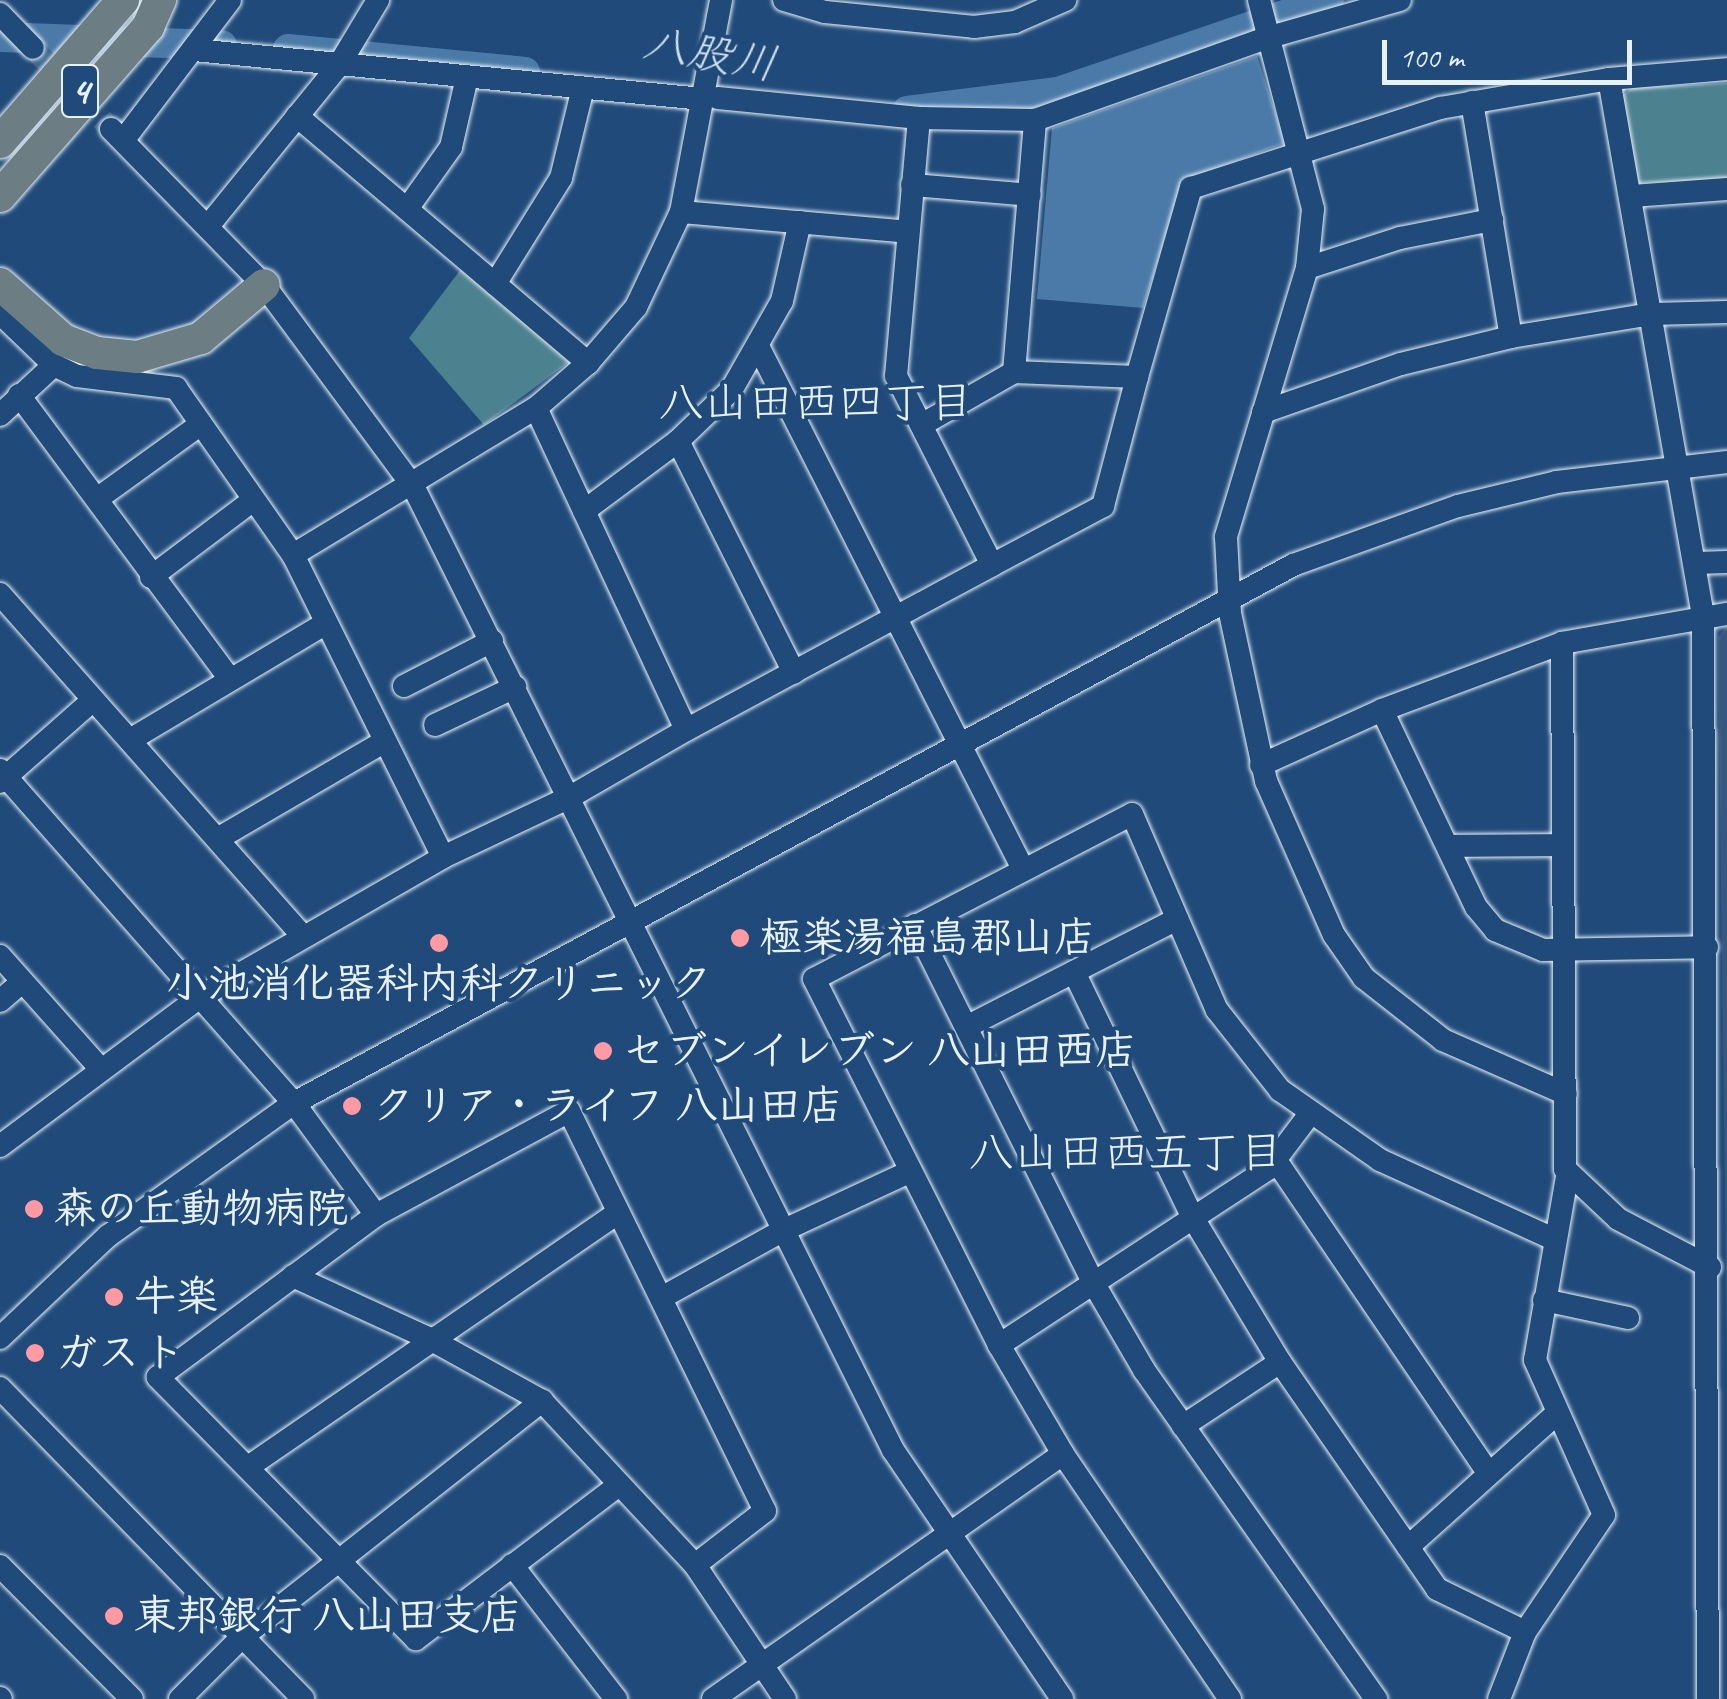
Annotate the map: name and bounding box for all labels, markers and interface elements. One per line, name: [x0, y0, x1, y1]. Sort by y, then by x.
water label: 八股川: [639, 16, 781, 92]
scale bar: [1387, 20, 1637, 82]
text: 100 m: [1399, 38, 1464, 76]
road number: 4: [60, 56, 100, 126]
district label: 八山田西四丁目: [659, 376, 973, 430]
place label: 極楽湯福島郡山店: [760, 913, 1096, 963]
marker: 極楽湯福島郡山店: [729, 927, 751, 949]
marker: 小池消化器科内科クリニック: [428, 932, 450, 954]
place label: 小池消化器科内科クリニック: [166, 959, 712, 1009]
place label: セブンイレブン 八山田西店: [623, 1026, 1137, 1076]
marker: セブンイレブン 八山田西店: [592, 1040, 614, 1062]
place label: クリア・ライフ 八山田店: [372, 1081, 844, 1131]
marker: クリア・ライフ 八山田店: [341, 1095, 363, 1117]
district label: 八山田西五丁目: [969, 1126, 1283, 1180]
place label: 森の丘動物病院: [54, 1184, 348, 1234]
marker: 森の丘動物病院: [23, 1198, 45, 1220]
place label: 牛楽: [134, 1272, 218, 1322]
marker: 牛楽: [103, 1286, 125, 1308]
place label: ガスト: [55, 1328, 181, 1378]
marker: ガスト: [24, 1342, 46, 1364]
place label: 東邦銀行 八山田支店: [134, 1591, 522, 1641]
marker: 東邦銀行 八山田支店: [103, 1605, 125, 1627]

